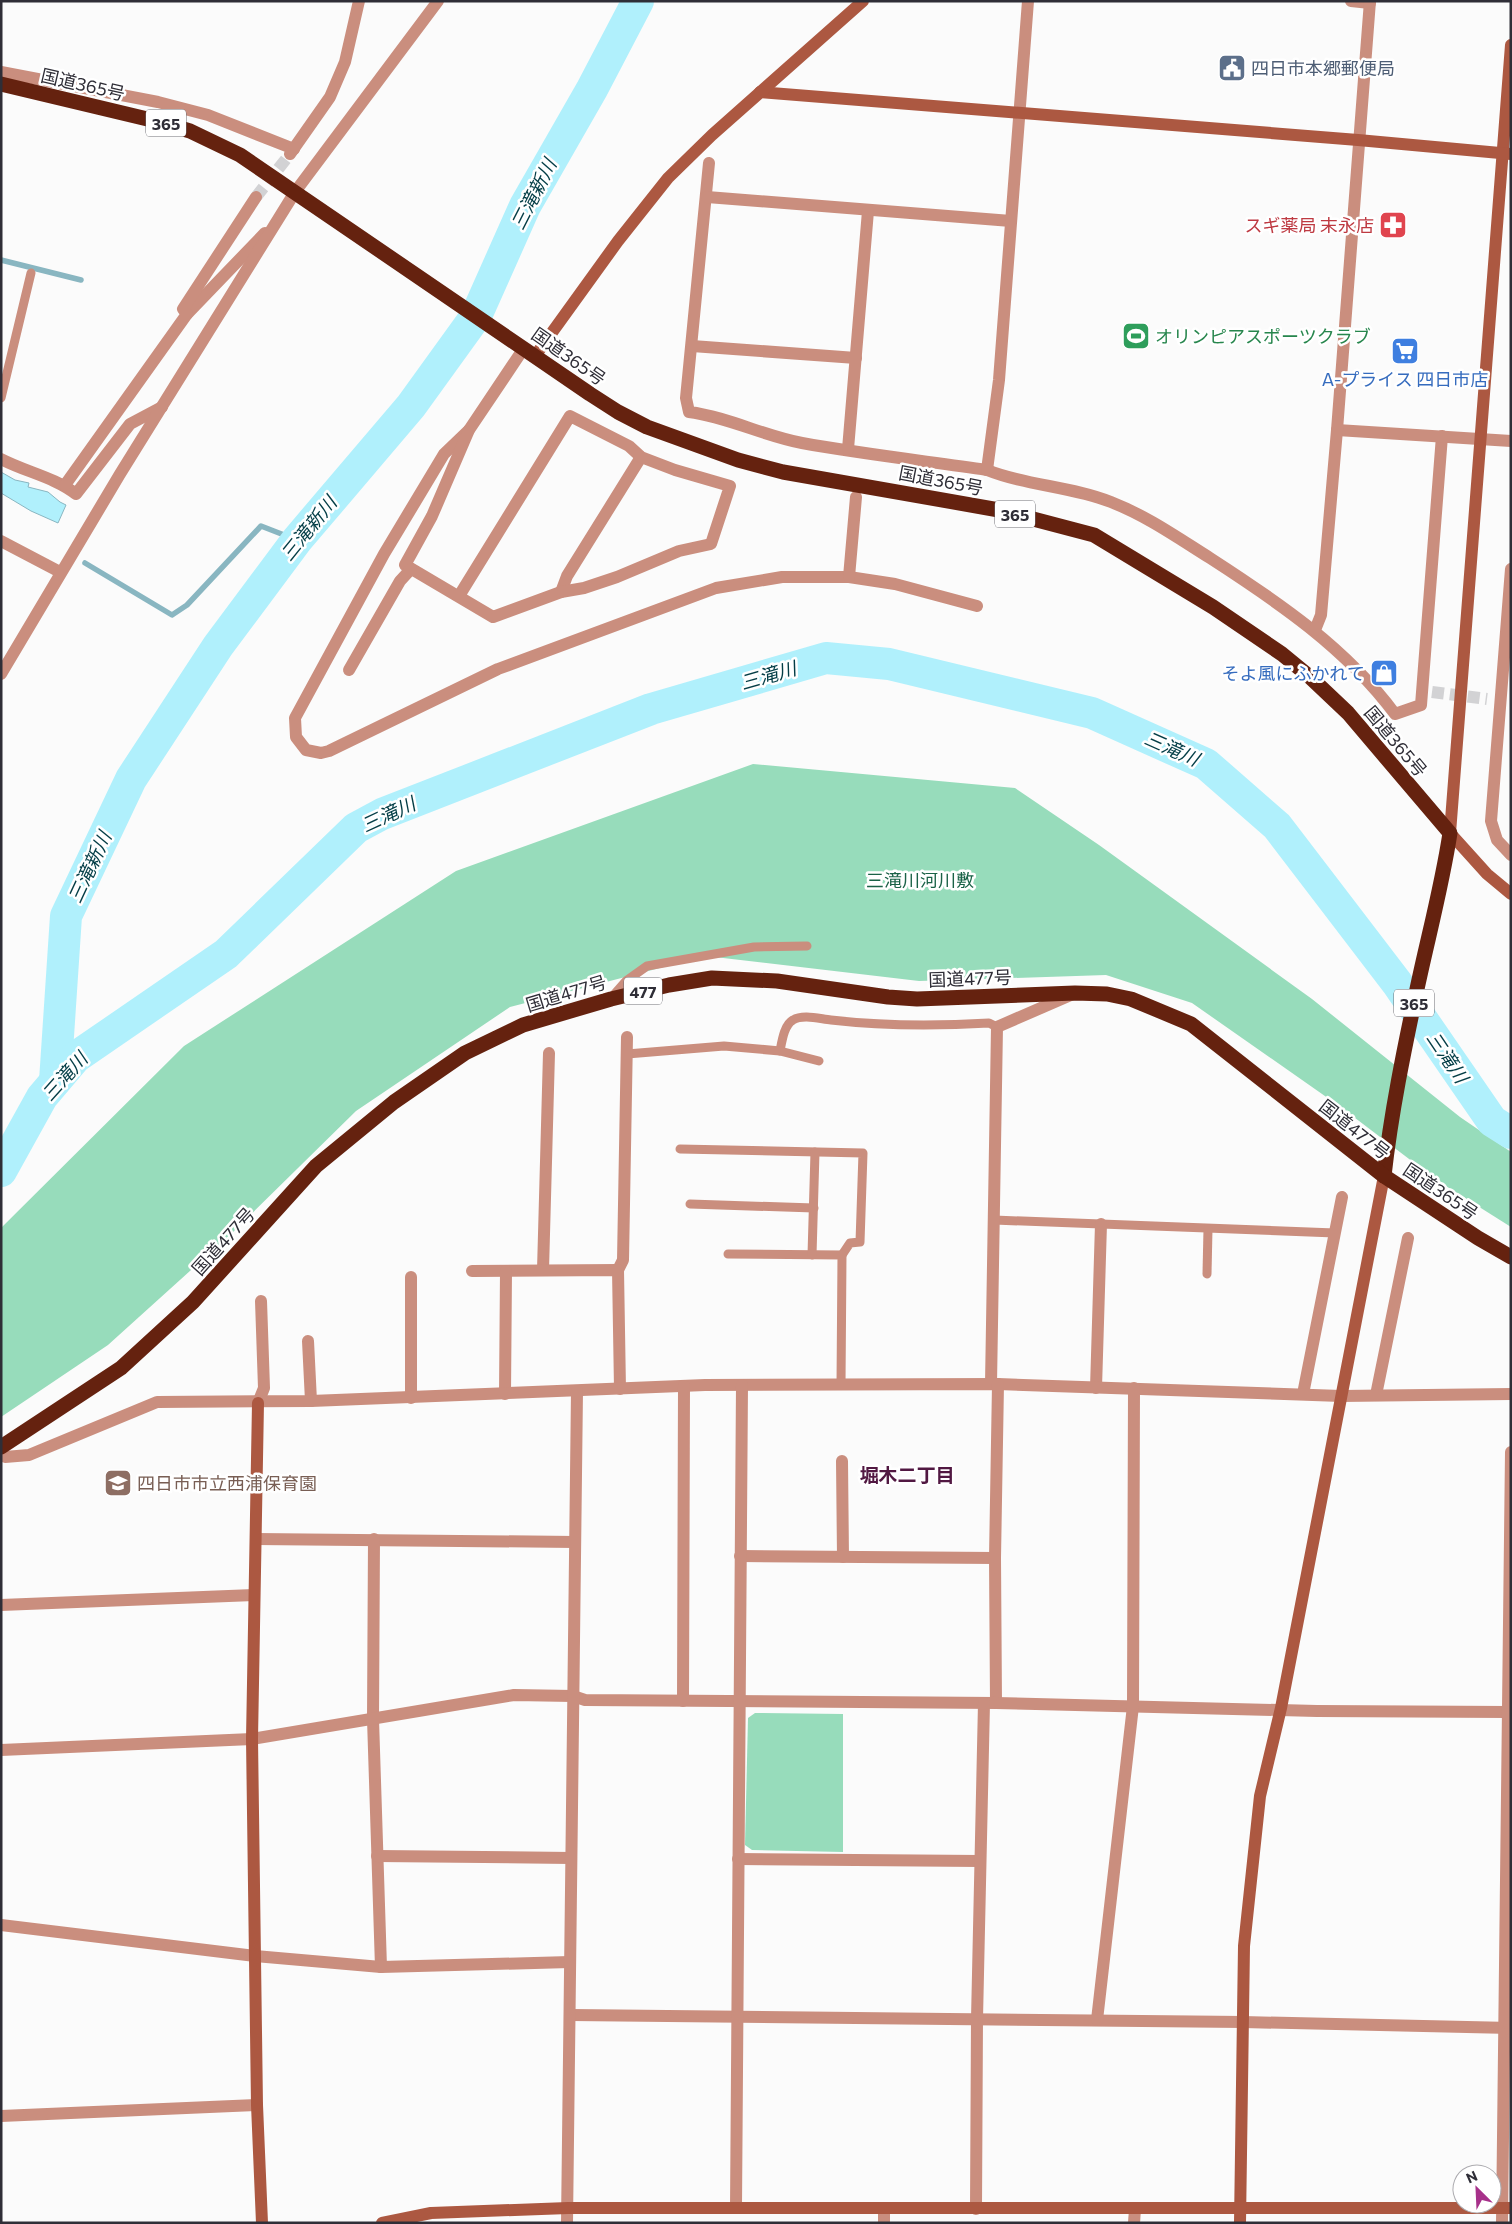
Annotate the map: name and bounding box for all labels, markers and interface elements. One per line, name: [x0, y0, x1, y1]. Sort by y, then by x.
public building icon: 四日市本郷郵便局: [1217, 53, 1247, 83]
place label: 四日市本郷郵便局: [1251, 57, 1395, 79]
street label: 国道365号: [39, 64, 127, 104]
road number: 365: [146, 110, 186, 136]
water label: 三滝新川: [505, 153, 561, 233]
pharmacy icon: スギ薬局 末永店: [1378, 210, 1408, 240]
place label: スギ薬局 末永店: [1245, 214, 1374, 236]
sports icon: オリンピアスポーツクラブ: [1121, 321, 1151, 351]
street label: 国道365号: [528, 322, 610, 390]
place label: オリンピアスポーツクラブ: [1155, 325, 1371, 347]
supermarket icon: A-プライス 四日市店: [1390, 336, 1420, 366]
place label: A-プライス 四日市店: [1322, 368, 1488, 390]
street label: 国道365号: [897, 461, 985, 499]
water label: 三滝新川: [275, 490, 342, 565]
road number: 365: [995, 500, 1035, 528]
water label: 三滝川: [737, 656, 800, 694]
shop icon: そよ風にふかれて: [1369, 658, 1399, 688]
place label: そよ風にふかれて: [1222, 662, 1365, 684]
street label: 国道365号: [1360, 701, 1432, 781]
water label: 三滝川: [1141, 726, 1205, 771]
water label: 三滝川: [357, 791, 420, 836]
water label: 三滝新川: [63, 826, 116, 906]
park label: 三滝川河川敷: [866, 869, 974, 891]
street label: 国道477号: [928, 966, 1012, 990]
street label: 国道477号: [523, 970, 609, 1016]
road number: 477: [624, 978, 662, 1004]
road number: 365: [1394, 990, 1434, 1016]
water label: 三滝川: [1423, 1027, 1475, 1089]
water label: 三滝川: [36, 1046, 93, 1105]
street label: 国道477号: [1315, 1095, 1395, 1163]
street label: 国道365号: [1399, 1158, 1483, 1224]
street label: 国道477号: [187, 1203, 259, 1279]
district label: 堀木二丁目: [859, 1463, 955, 1486]
school or university icon: 四日市市立西浦保育園: [103, 1468, 133, 1498]
place label: 四日市市立西浦保育園: [137, 1472, 317, 1494]
north arrow: [1452, 2164, 1502, 2214]
text: N: [1463, 2167, 1480, 2187]

